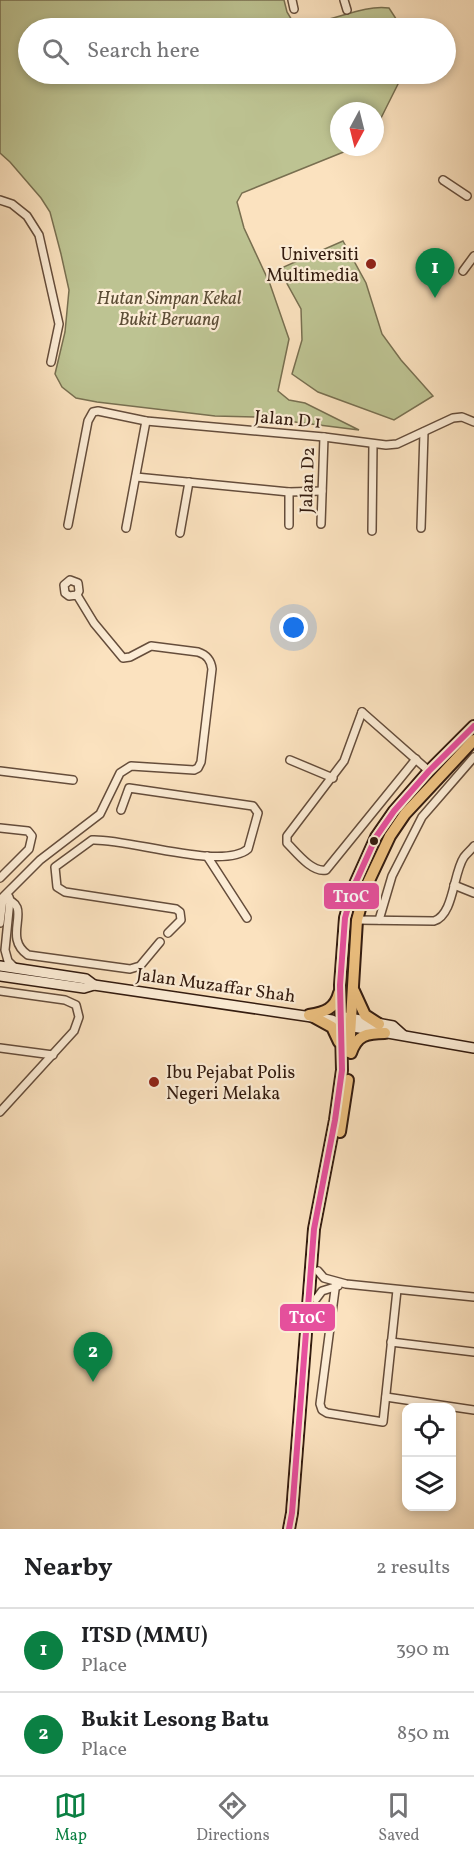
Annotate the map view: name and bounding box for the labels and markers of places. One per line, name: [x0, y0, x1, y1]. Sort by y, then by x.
place label: Universiti Multimedia: [266, 243, 359, 289]
pin: 1: [416, 248, 454, 298]
marker: Universiti Multimedia: [364, 257, 378, 271]
unlabelled marker: [368, 835, 380, 847]
place label: Ibu Pejabat Polis Negeri Melaka: [166, 1061, 295, 1107]
marker: Ibu Pejabat Polis Negeri Melaka: [147, 1075, 161, 1089]
pin: 2: [74, 1332, 112, 1382]

